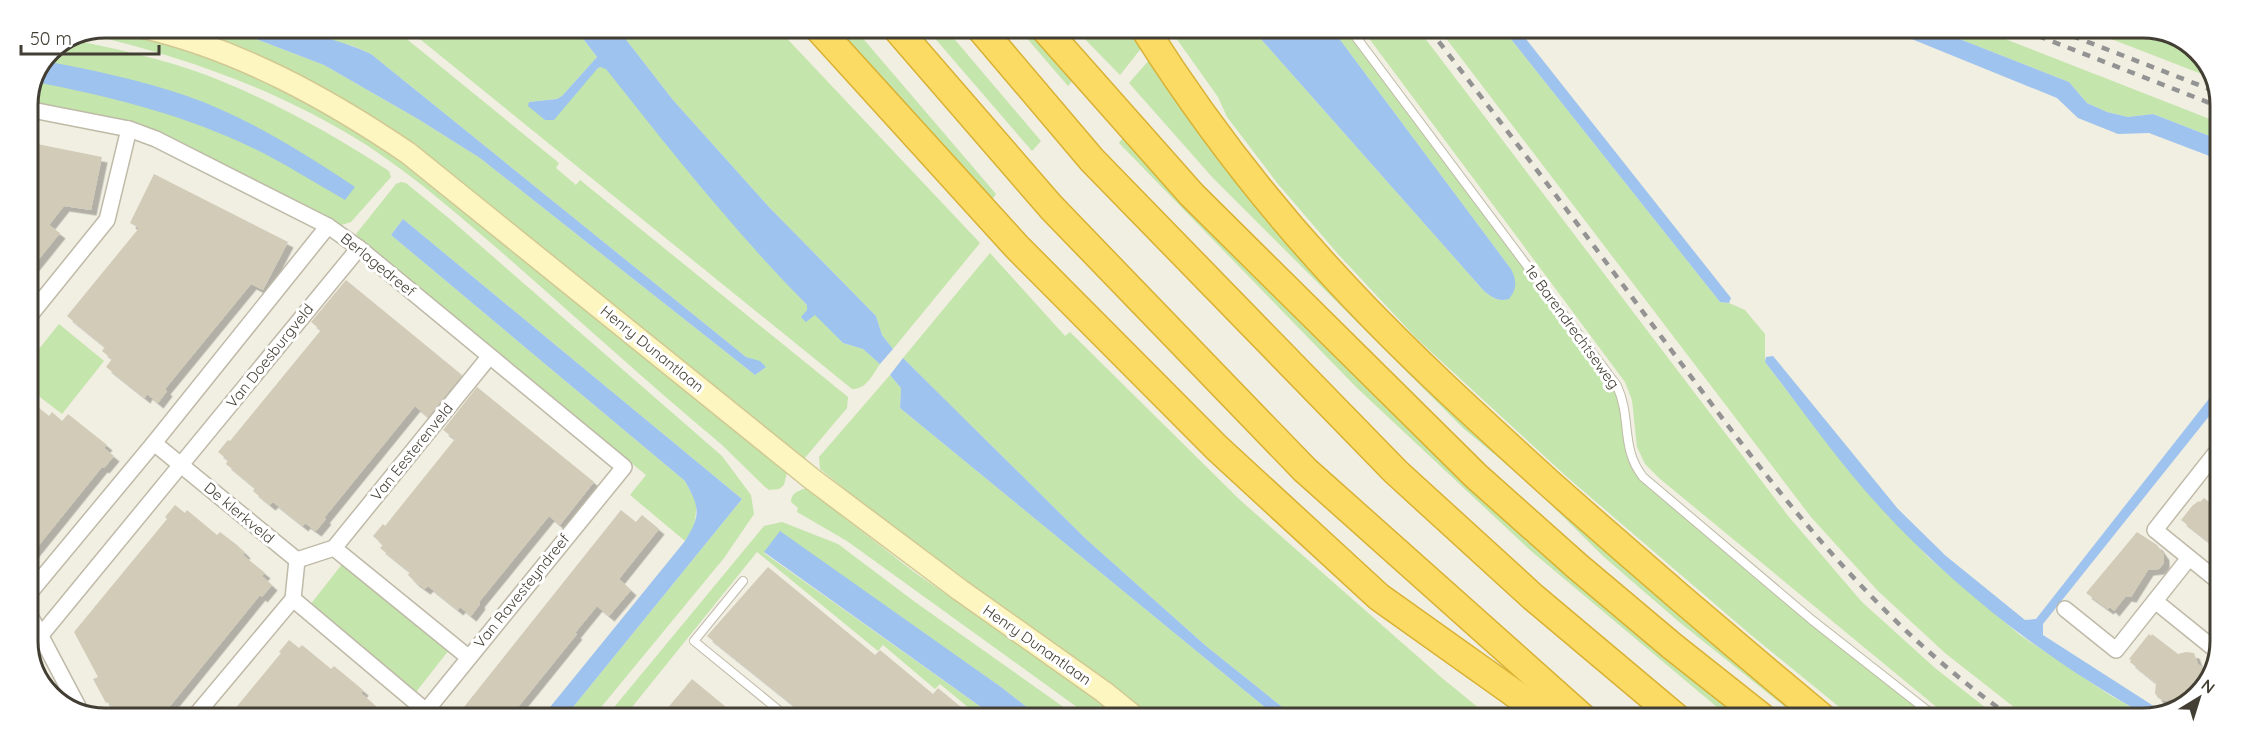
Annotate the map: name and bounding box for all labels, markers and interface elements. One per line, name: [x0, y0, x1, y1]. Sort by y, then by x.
scale bar: [21, 18, 159, 56]
text: 50 m: [30, 27, 72, 50]
street label: Berlagedreef: [337, 229, 420, 301]
street label: 1e Barendrechtseweg: [1521, 261, 1624, 392]
street label: Van Doesburgveld: [222, 300, 317, 412]
street label: Henry Dunantlaan: [597, 301, 708, 396]
street label: Van Eesterenveld: [366, 399, 457, 504]
street label: De klerkveld: [200, 478, 278, 547]
street label: Van Ravesteyndreef: [470, 529, 574, 652]
street label: Henry Dunantlaan: [980, 600, 1095, 689]
north arrow: [2169, 668, 2229, 728]
text: N: [2197, 675, 2219, 698]

